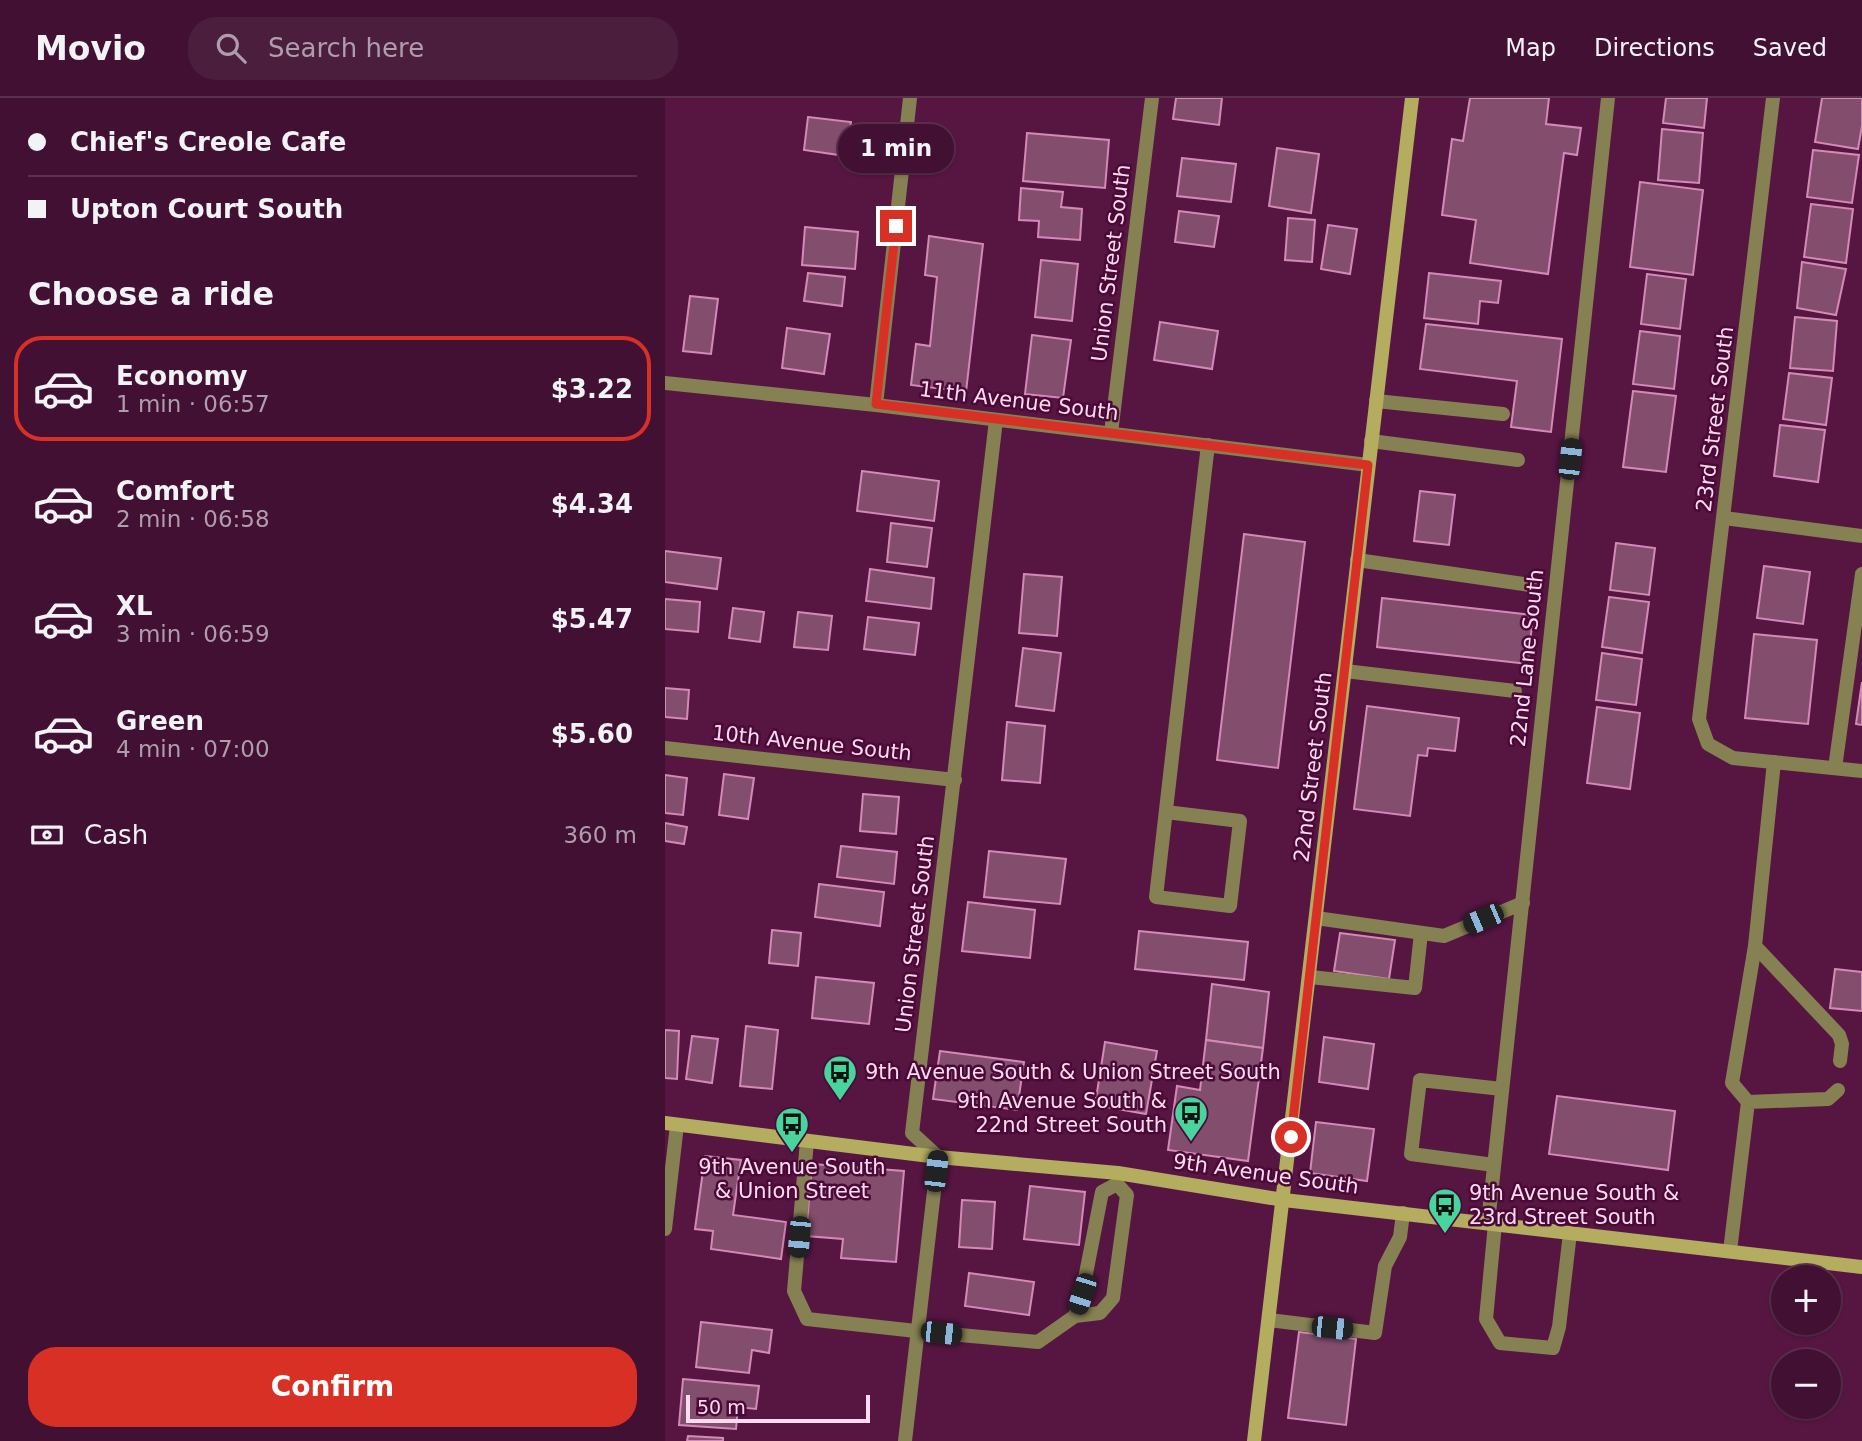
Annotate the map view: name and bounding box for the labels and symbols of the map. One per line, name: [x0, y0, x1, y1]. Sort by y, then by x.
callout: 1 min: [838, 124, 954, 174]
street label: Union Street South: [1087, 163, 1135, 363]
route end: [880, 210, 912, 242]
street label: 23rd Street South: [1692, 325, 1738, 513]
street label: 11th Avenue South: [918, 377, 1120, 425]
car: [1558, 437, 1583, 481]
street label: 22nd Lane South: [1506, 568, 1548, 748]
street label: 22nd Street South: [1289, 670, 1337, 864]
street label: 10th Avenue South: [711, 721, 913, 765]
street label: Union Street South: [891, 834, 939, 1034]
car: [1460, 901, 1507, 937]
bus stop icon: 9th Avenue South & Union Street South: [821, 1053, 859, 1102]
place label: 9th Avenue South & Union Street South: [865, 1060, 1281, 1084]
place label: 9th Avenue South & 22nd Street South: [957, 1089, 1167, 1137]
bus stop icon: 9th Avenue South & 22nd Street South: [1172, 1094, 1210, 1143]
bus stop icon: 9th Avenue South & Union Street: [773, 1105, 811, 1154]
route start: [1275, 1121, 1307, 1153]
car: [924, 1149, 949, 1193]
street label: 9th Avenue South: [1172, 1149, 1360, 1199]
place label: 9th Avenue South & Union Street: [698, 1155, 886, 1203]
place label: 9th Avenue South & 23rd Street South: [1469, 1181, 1679, 1229]
bus stop icon: 9th Avenue South & 23rd Street South: [1426, 1186, 1464, 1235]
car: [787, 1215, 812, 1259]
car: [1066, 1271, 1099, 1317]
car: [1311, 1315, 1354, 1341]
car: [920, 1320, 963, 1346]
scale bar: [686, 1392, 870, 1424]

